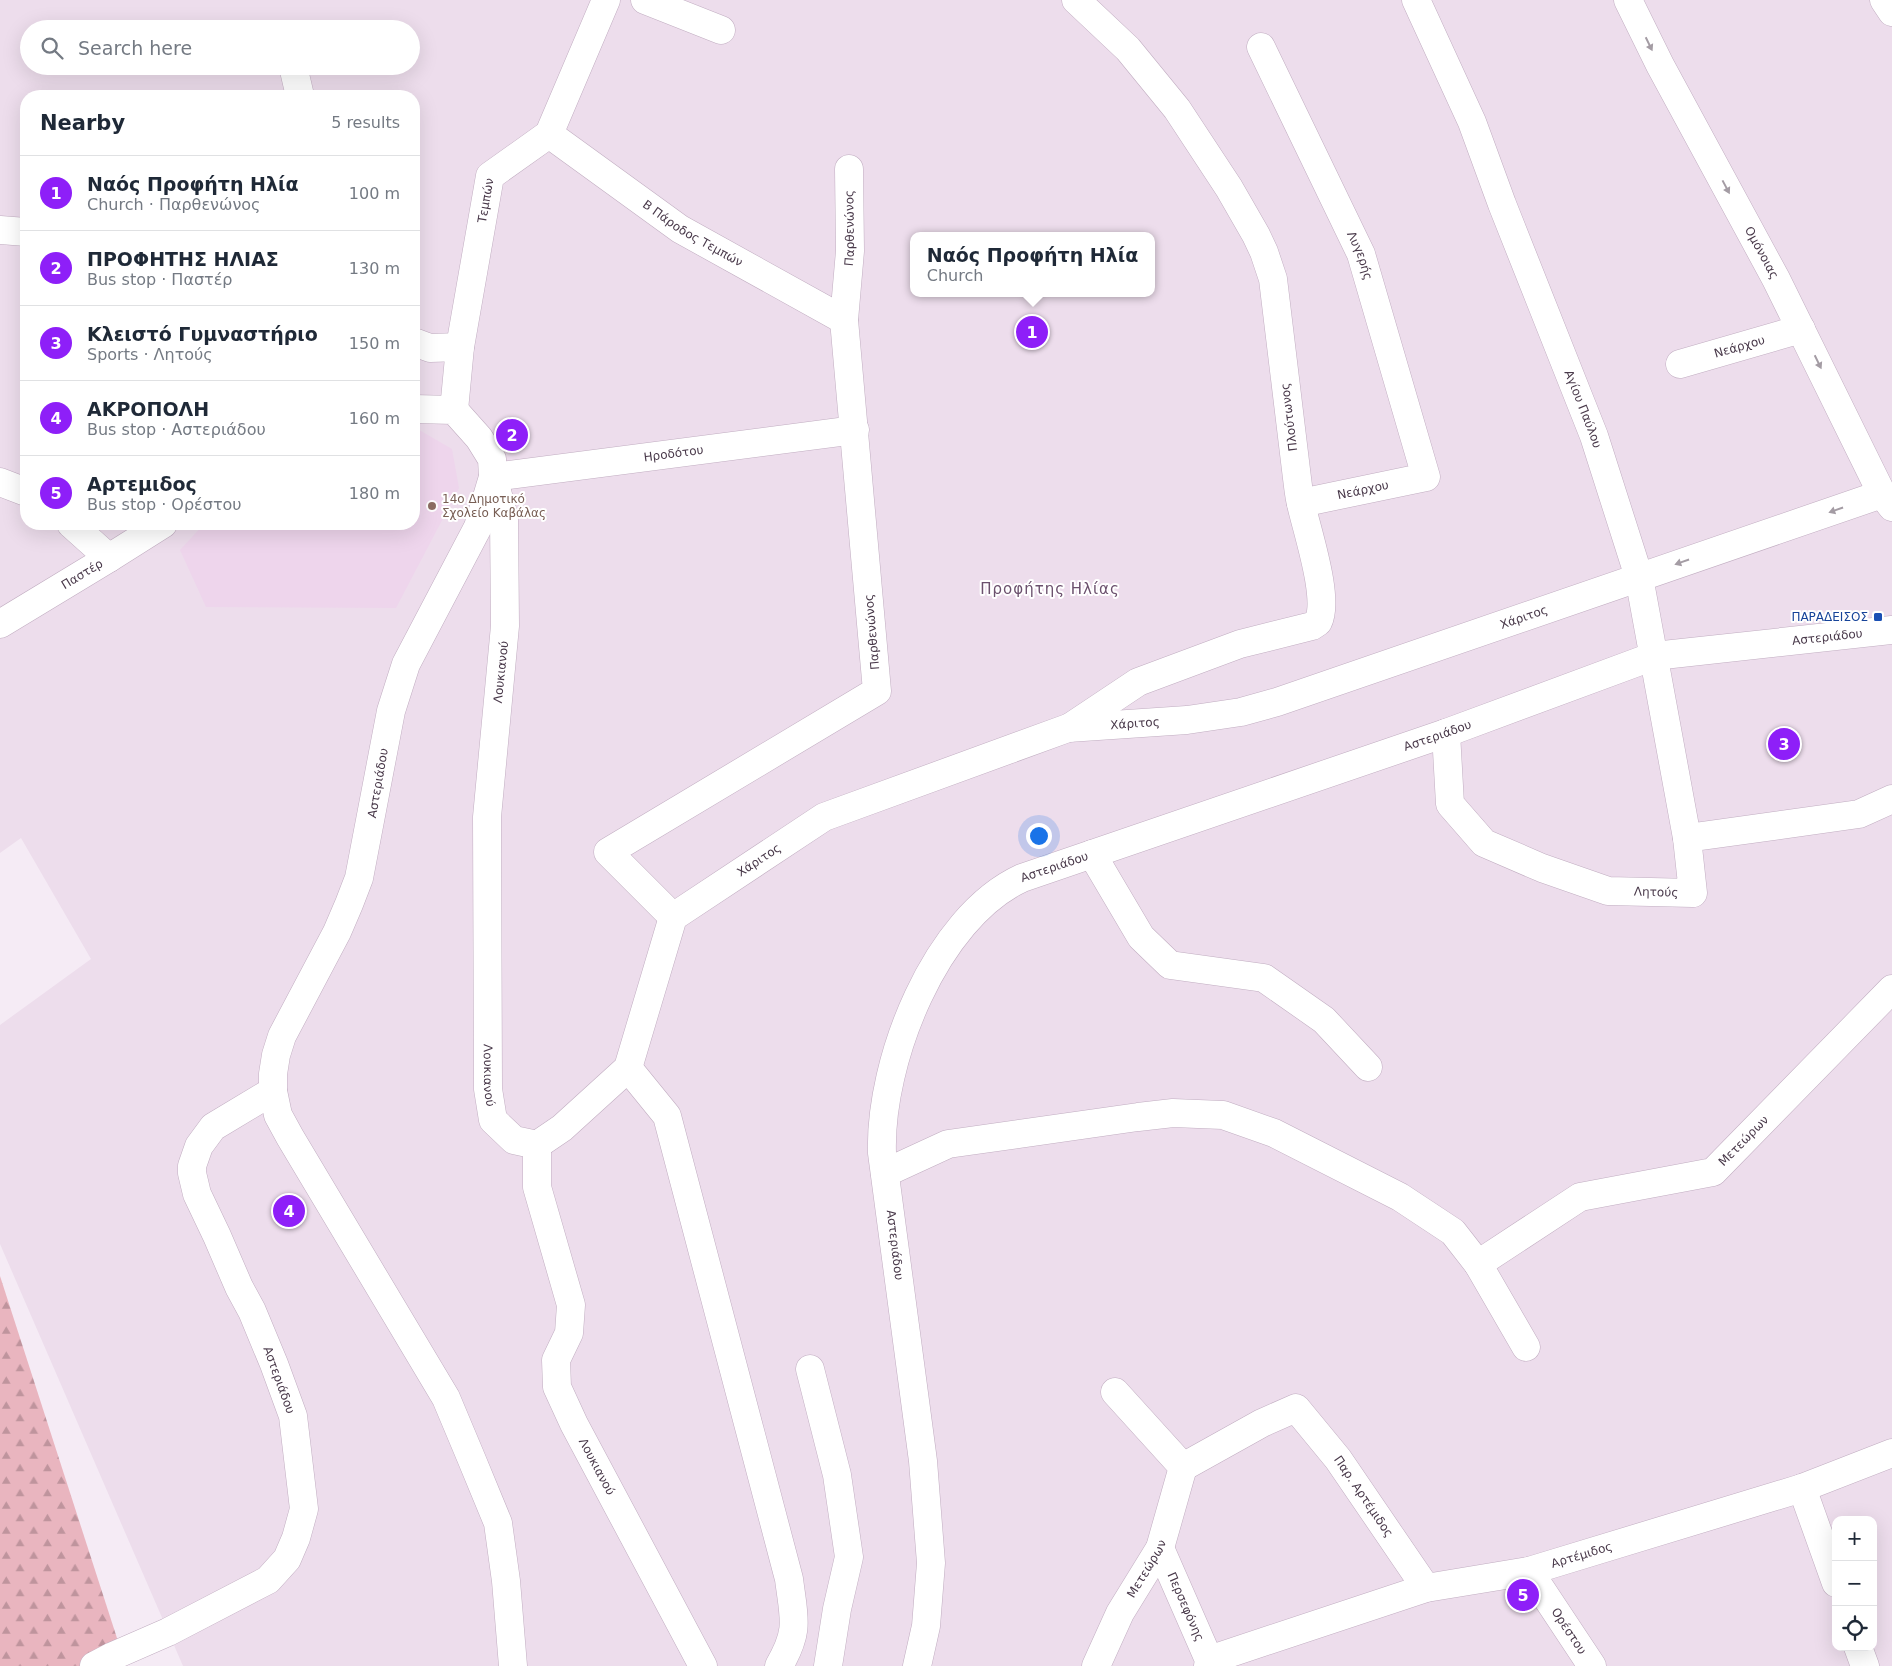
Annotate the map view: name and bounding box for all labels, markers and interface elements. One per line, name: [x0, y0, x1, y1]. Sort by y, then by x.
search box: [20, 20, 420, 75]
icon: search: [38, 34, 66, 62]
text: Search here: [78, 37, 192, 59]
one-way arrow: [1646, 37, 1654, 51]
text: Nearby: [40, 111, 125, 135]
text: 5 results: [331, 113, 400, 132]
text: Ναός Προφήτη Ηλία: [87, 173, 298, 195]
street label: Τεμπών: [475, 177, 497, 225]
one-way arrow: [1722, 180, 1730, 195]
text: 1: [50, 184, 62, 203]
text: 100 m: [349, 184, 400, 203]
street label: Παρθενώνος: [842, 190, 857, 267]
text: Church · Παρθενώνος: [87, 195, 261, 214]
street label: Β Πάροδος Τεμπών: [640, 197, 745, 270]
street label: Ομόνοιας: [1742, 224, 1782, 281]
street label: Λυγερής: [1344, 229, 1375, 282]
popup: [910, 232, 1155, 297]
text: Ναός Προφήτη Ηλία: [927, 244, 1138, 266]
text: ΠΡΟΦΗΤΗΣ ΗΛΙΑΣ: [87, 248, 279, 270]
text: 2: [50, 259, 62, 278]
text: 130 m: [349, 259, 400, 278]
text: Church: [927, 266, 983, 285]
text: Bus stop · Παστέρ: [87, 270, 233, 289]
pin: 1: [1016, 313, 1048, 351]
text: Κλειστό Γυμναστήριο: [87, 323, 318, 345]
street label: Νεάρχου: [1713, 333, 1767, 361]
text: 3: [50, 334, 62, 353]
text: 150 m: [349, 334, 400, 353]
text: Sports · Λητούς: [87, 345, 213, 364]
one-way arrow: [1814, 355, 1822, 369]
street label: Αγίου Παύλου: [1561, 368, 1604, 450]
street label: Πλούτωνος: [1278, 382, 1300, 452]
text: ΑΚΡΟΠΟΛΗ: [87, 398, 209, 420]
text: 4: [50, 409, 62, 428]
text: 160 m: [349, 409, 400, 428]
pin: 2: [496, 416, 528, 454]
text: Bus stop · Αστεριάδου: [87, 420, 266, 439]
street label: Ηροδότου: [643, 443, 704, 464]
text: Αρτεμιδος: [87, 473, 197, 495]
street label: Νεάρχου: [1336, 478, 1390, 502]
text: 5: [50, 484, 62, 503]
text: 180 m: [349, 484, 400, 503]
place label: 14ο Δημοτικό Σχολείο Καβάλας: [442, 492, 546, 520]
text: Bus stop · Ορέστου: [87, 495, 242, 514]
marker: 14ο Δημοτικό Σχολείο Καβάλας: [426, 500, 438, 512]
one-way arrow: [1828, 506, 1843, 514]
street label: Παστέρ: [59, 556, 105, 592]
one-way arrow: [1674, 558, 1689, 566]
district label: Προφήτης Ηλίας: [980, 580, 1120, 598]
street label: Παρθενώνος: [862, 593, 882, 671]
street label: Χάριτος: [1498, 602, 1549, 632]
place label: ΠΑΡΑΔΕΙΣΟΣ: [1791, 610, 1868, 624]
marker: ΠΑΡΑΔΕΙΣΟΣ: [1872, 611, 1884, 623]
street label: Αστεριάδου: [1791, 626, 1863, 648]
street label: Λουκιανού: [491, 640, 511, 704]
street label: Χάριτος: [1110, 715, 1160, 732]
street label: Αστεριάδου: [1402, 717, 1473, 754]
pin: 3: [1768, 725, 1800, 763]
street label: Αστεριάδου: [365, 747, 391, 819]
your location: [1026, 823, 1052, 849]
street label: Χάριτος: [734, 841, 783, 880]
street label: Αστεριάδου: [1019, 849, 1090, 885]
street label: Λητούς: [1634, 885, 1678, 900]
street label: Λουκιανού: [481, 1044, 498, 1108]
street label: Μετεώρων: [1716, 1112, 1771, 1169]
pin: 4: [273, 1192, 305, 1230]
street label: Αστεριάδου: [884, 1209, 906, 1281]
street label: Αστεριάδου: [260, 1344, 298, 1416]
street label: Λουκιανού: [576, 1436, 618, 1498]
street label: Παρ. Αρτέμιδος: [1331, 1453, 1396, 1540]
map controls: [1832, 1516, 1877, 1651]
button: +: [1832, 1516, 1877, 1561]
street label: Μετεώρων: [1124, 1538, 1169, 1600]
street label: Αρτέμιδος: [1549, 1539, 1614, 1571]
button: −: [1832, 1561, 1877, 1606]
street label: Περσεφόνης: [1164, 1570, 1207, 1643]
pin: 5: [1507, 1576, 1539, 1614]
street label: Ορέστου: [1548, 1605, 1589, 1657]
button: locate: [1832, 1606, 1877, 1651]

